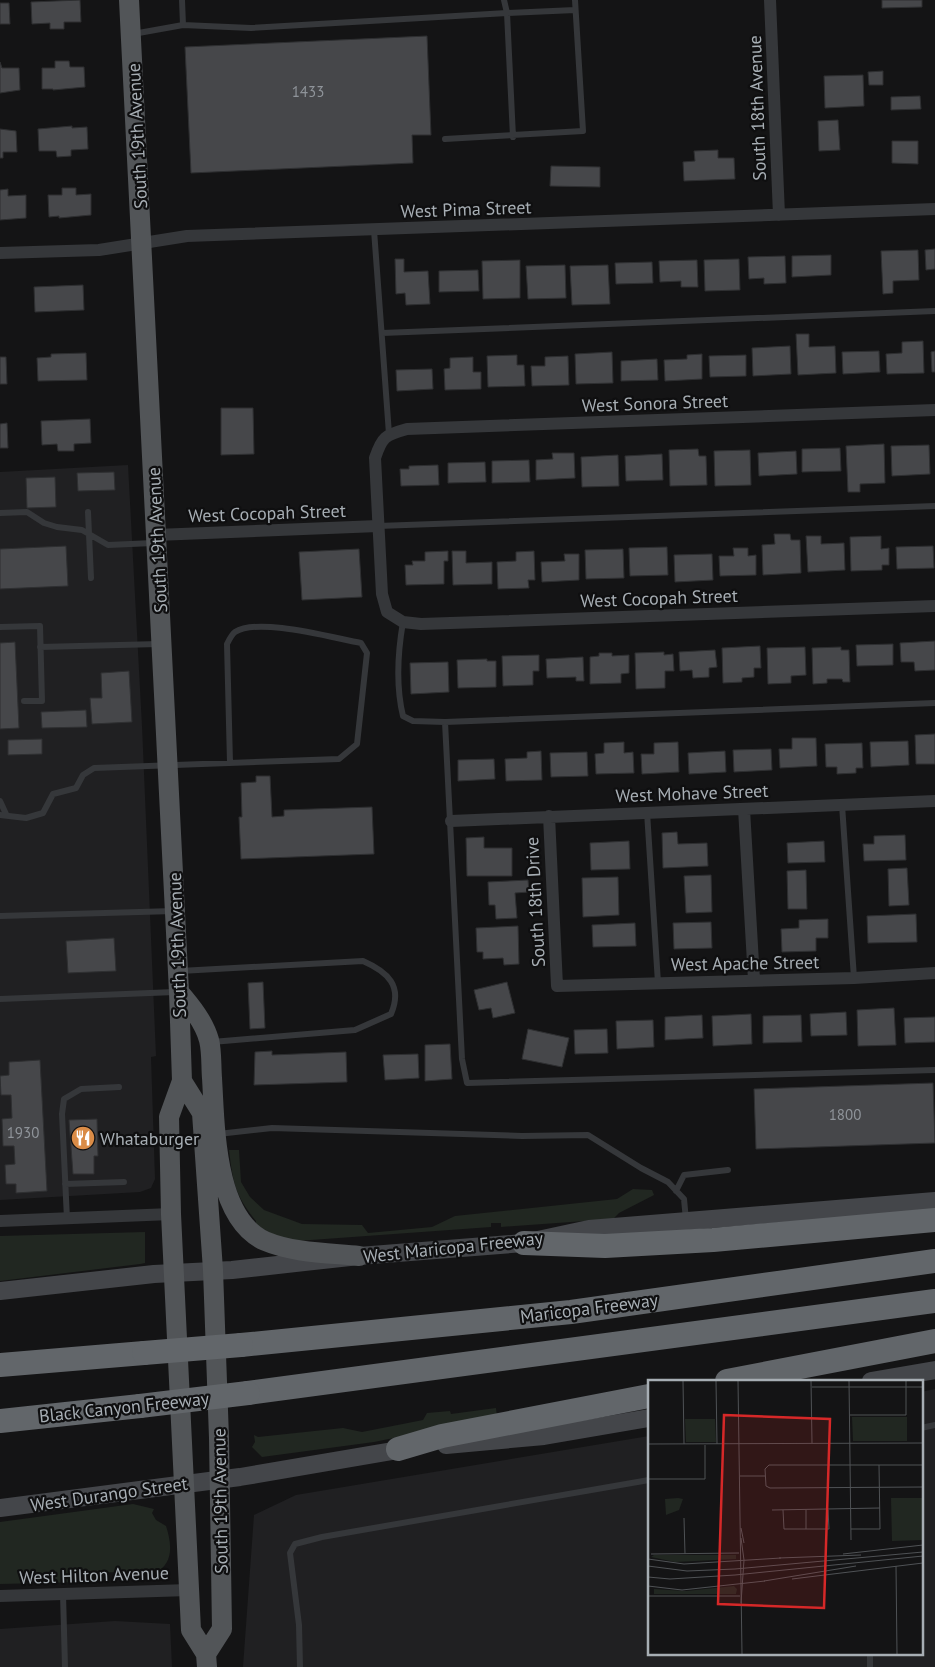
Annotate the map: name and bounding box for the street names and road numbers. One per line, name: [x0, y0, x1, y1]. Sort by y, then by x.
street label: South 18th Avenue: [743, 35, 771, 181]
street label: South 19th Avenue: [122, 63, 152, 209]
street label: West Pima Street: [400, 195, 532, 223]
street label: West Sonora Street: [581, 389, 729, 417]
street label: South 19th Avenue: [142, 467, 172, 613]
street label: West Cocopah Street: [188, 499, 346, 527]
street label: West Cocopah Street: [580, 584, 738, 612]
street label: West Mohave Street: [615, 779, 769, 807]
street label: South 18th Drive: [520, 836, 550, 968]
street label: South 19th Avenue: [163, 872, 191, 1018]
street label: West Apache Street: [671, 950, 819, 976]
street label: West Maricopa Freeway: [362, 1226, 545, 1268]
street label: Maricopa Freeway: [519, 1288, 660, 1328]
street label: Black Canyon Freeway: [38, 1387, 211, 1427]
street label: South 19th Avenue: [207, 1428, 233, 1574]
street label: West Durango Street: [29, 1472, 189, 1516]
street label: West Hilton Avenue: [19, 1561, 169, 1589]

